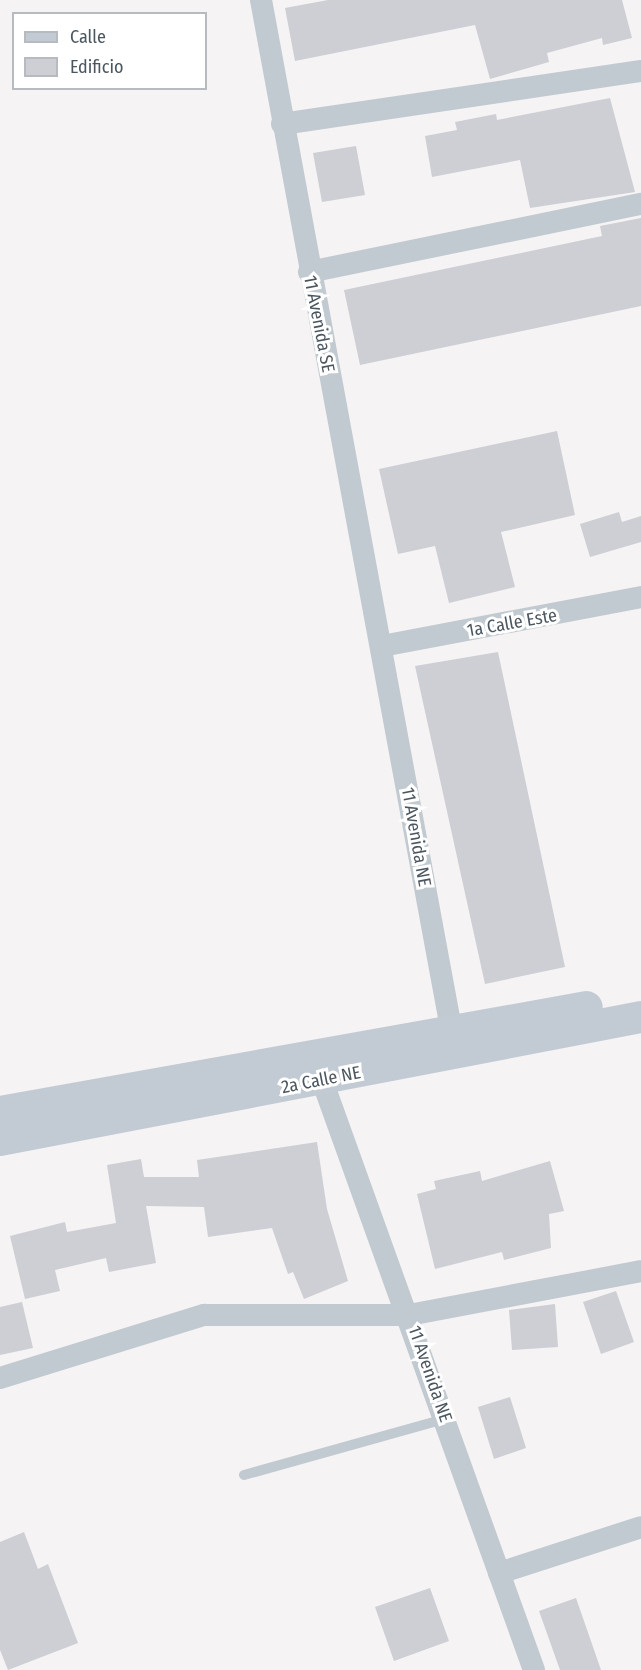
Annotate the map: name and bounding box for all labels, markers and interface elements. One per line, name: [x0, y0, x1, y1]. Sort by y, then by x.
legend: [12, 12, 207, 90]
text: Calle: [70, 26, 106, 48]
text: Edificio: [70, 56, 123, 78]
street label: 11 Avenida SE: [299, 274, 339, 374]
street label: 1a Calle Este: [465, 604, 559, 642]
street label: 11 Avenida NE: [397, 786, 435, 888]
street label: 2a Calle NE: [280, 1062, 362, 1098]
street label: 11 Avenida NE: [403, 1323, 457, 1425]

